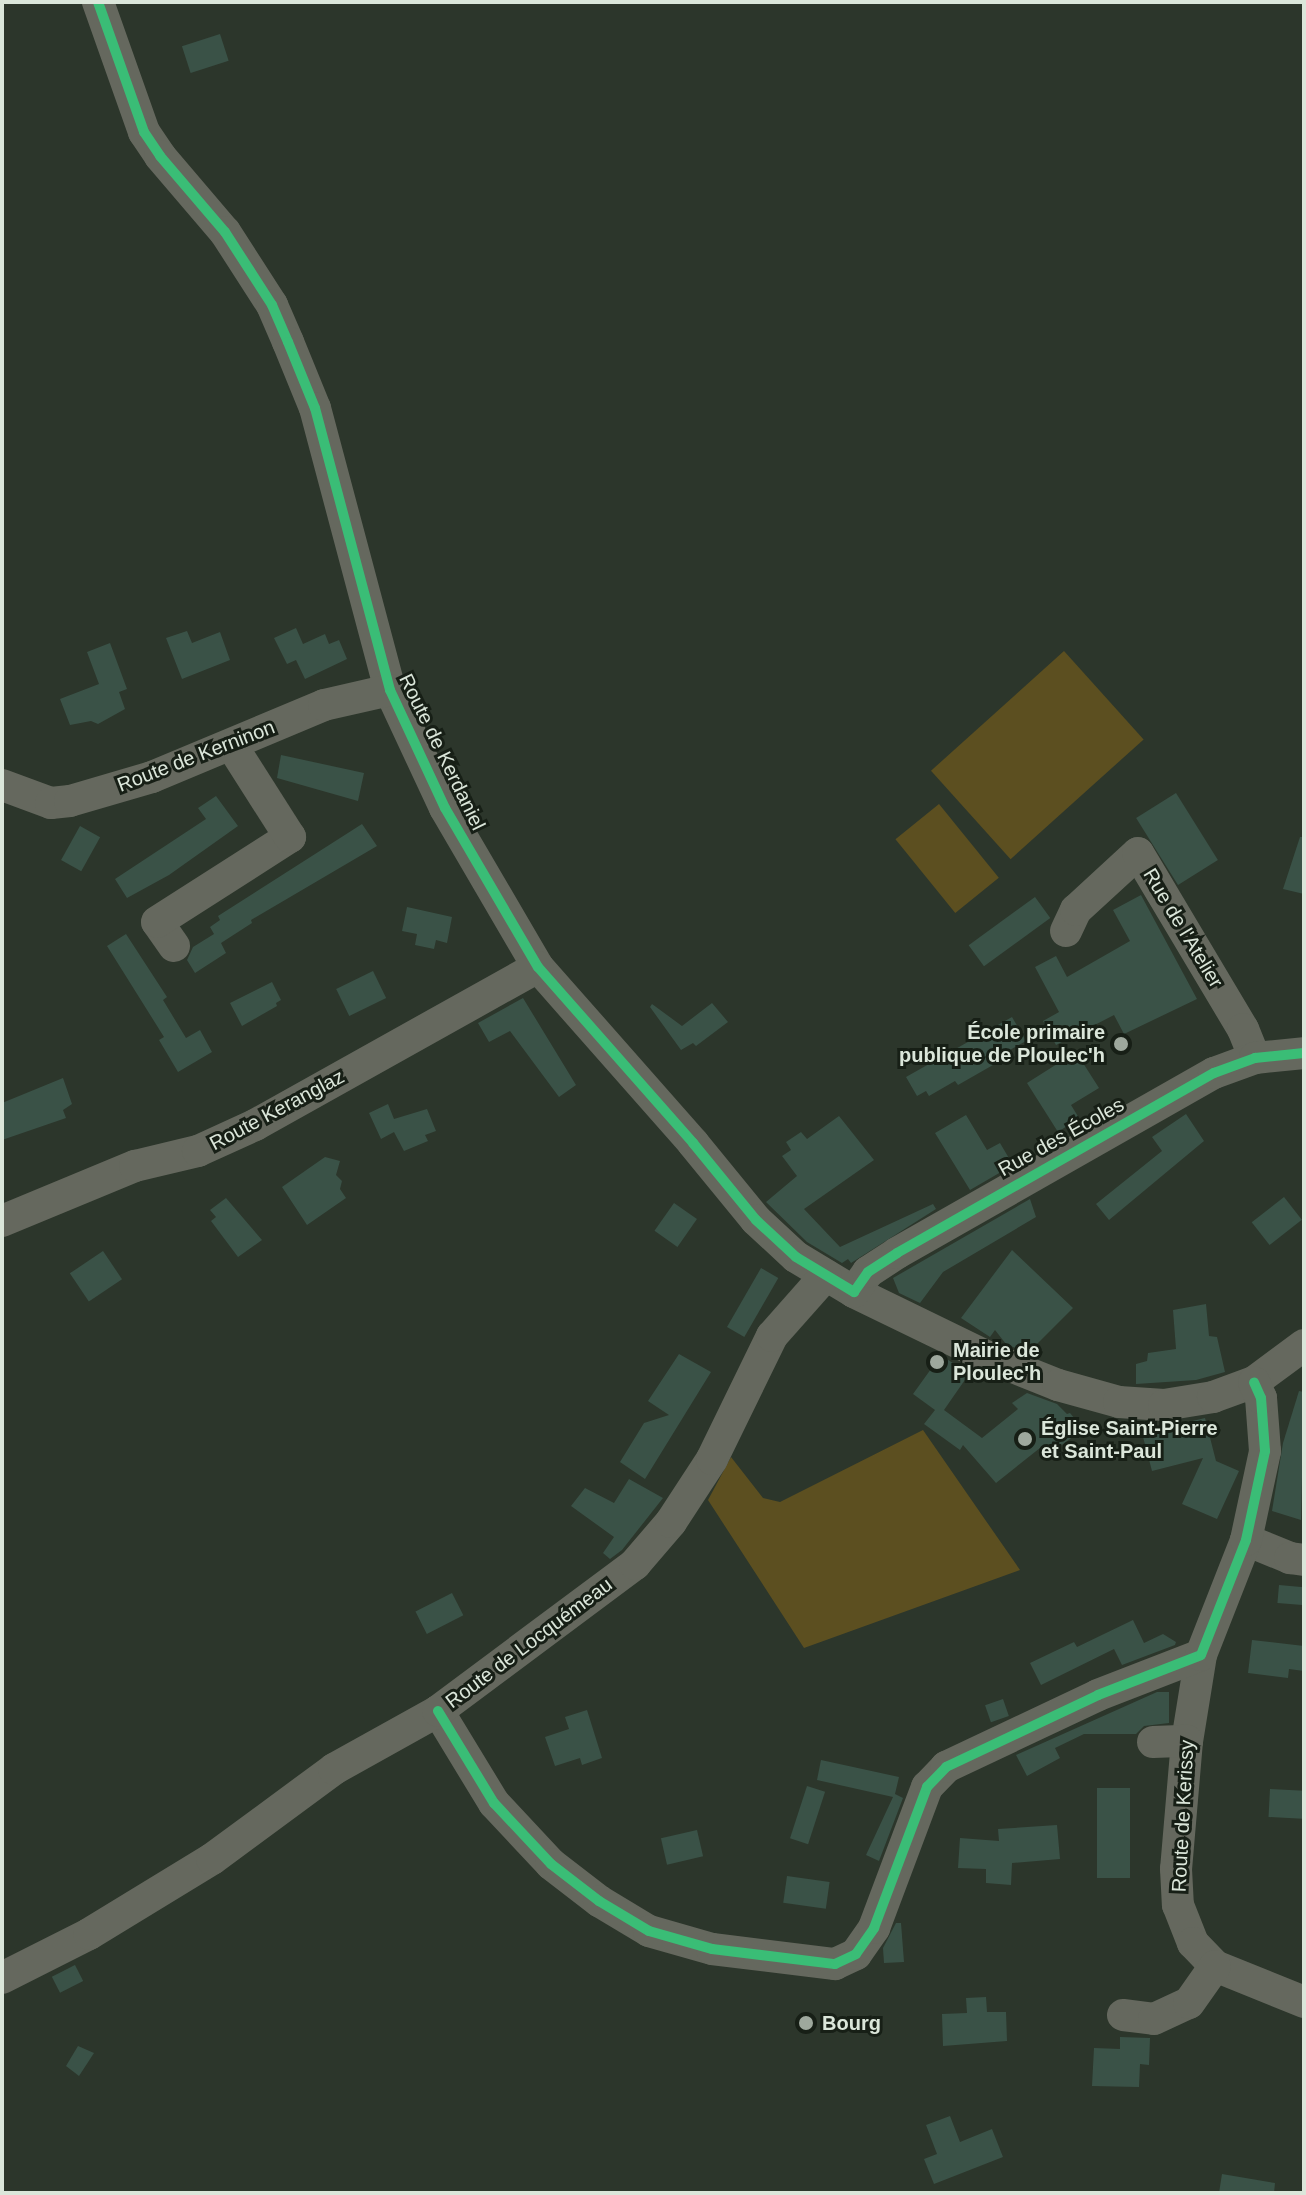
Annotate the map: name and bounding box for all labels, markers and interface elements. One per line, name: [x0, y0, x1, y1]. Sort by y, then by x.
street label: Route de Kerdaniel: [394, 670, 490, 834]
street label: Route de Kerninon: [114, 715, 278, 797]
street label: Rue de l'Atelier: [1138, 864, 1228, 992]
place label: École primaire publique de Ploulec'h: [899, 1020, 1105, 1067]
marker: École primaire publique de Ploulec'h: [1112, 1035, 1130, 1053]
street label: Route Keranglaz: [206, 1064, 348, 1156]
street label: Rue des Écoles: [994, 1093, 1128, 1181]
place label: Mairie de Ploulec'h: [953, 1338, 1041, 1385]
marker: Mairie de Ploulec'h: [928, 1353, 946, 1371]
place label: Église Saint-Pierre et Saint-Paul: [1041, 1416, 1218, 1463]
marker: Église Saint-Pierre et Saint-Paul: [1016, 1430, 1034, 1448]
street label: Route de Locquémeau: [441, 1573, 617, 1713]
street label: Route de Kerissy: [1167, 1739, 1199, 1893]
place label: Bourg: [822, 2011, 881, 2035]
marker: Bourg: [797, 2014, 815, 2032]

